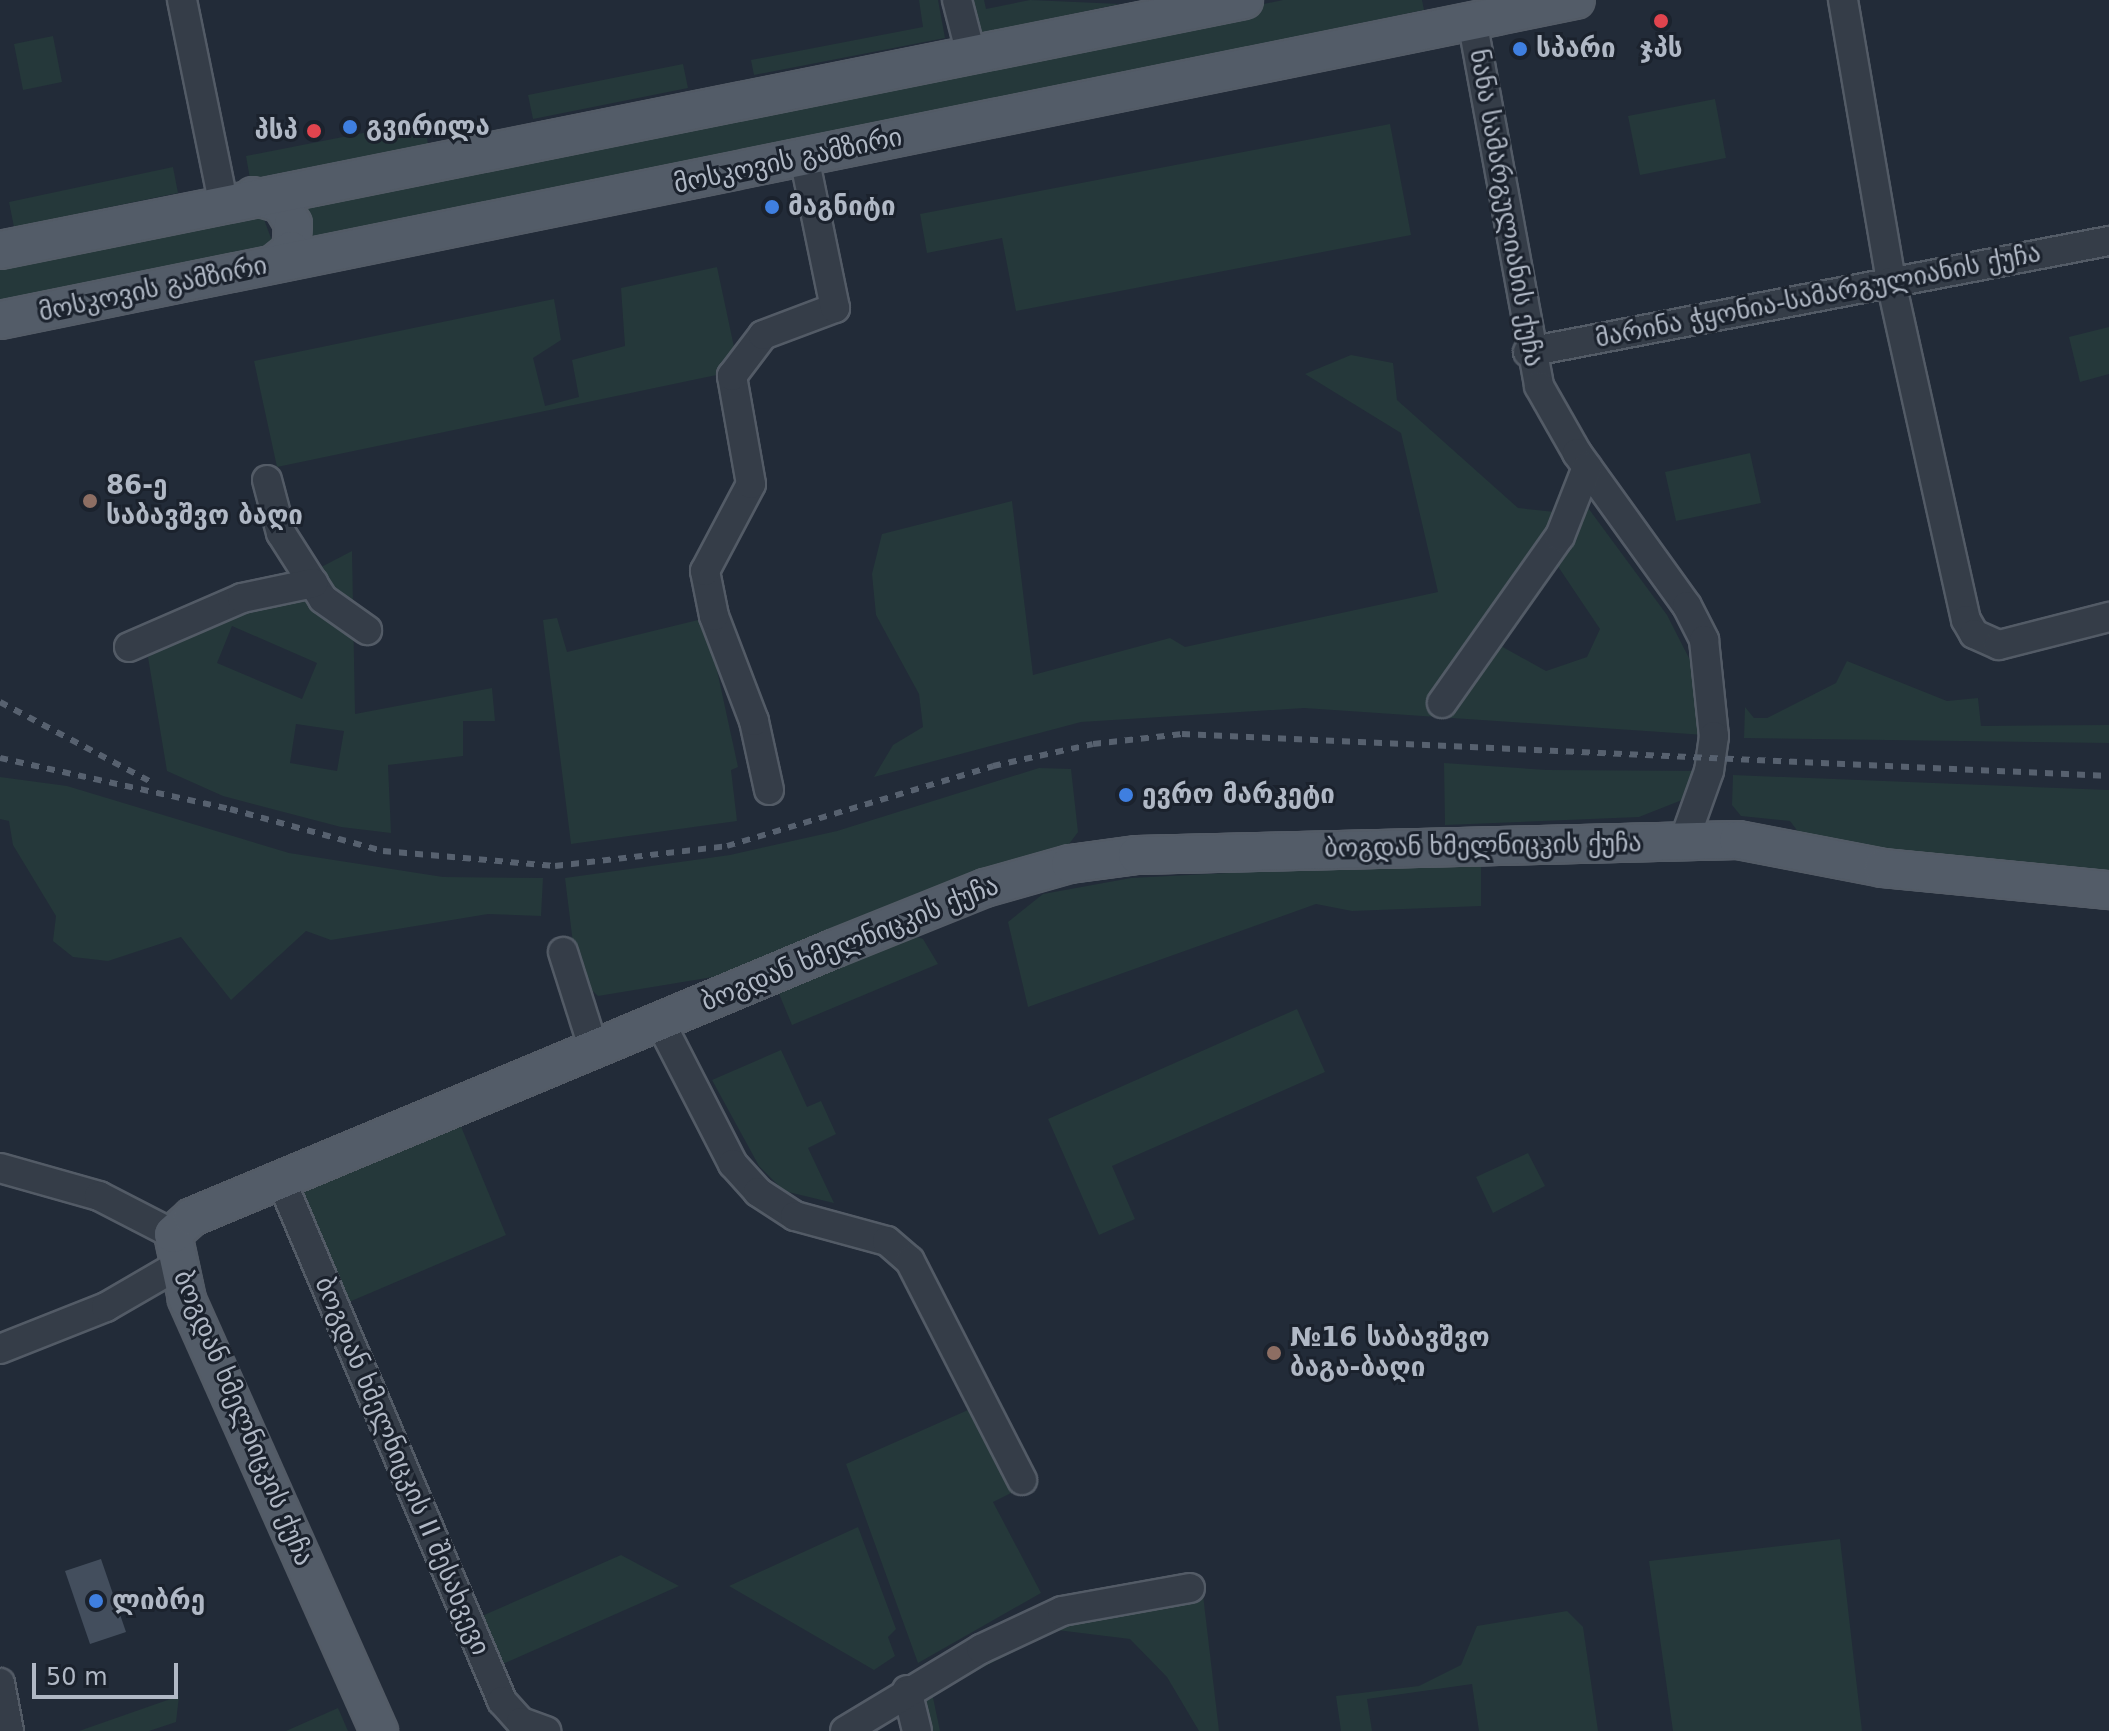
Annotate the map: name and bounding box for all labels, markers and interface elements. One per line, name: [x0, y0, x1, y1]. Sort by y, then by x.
marker: ჯპს: [1652, 12, 1670, 30]
place label: სპარი: [1536, 33, 1616, 65]
place label: ჯპს: [1639, 33, 1683, 65]
marker: სპარი: [1511, 40, 1529, 58]
street label: ნანა სამარგულიანის ქუჩა: [1463, 47, 1549, 369]
place label: გვირილა: [366, 111, 490, 143]
place label: პსპ: [254, 115, 298, 147]
marker: გვირილა: [341, 118, 359, 136]
marker: პსპ: [305, 122, 323, 140]
street label: მოსკოვის გამზირი: [671, 122, 905, 200]
place label: მაგნიტი: [788, 191, 896, 223]
marker: მაგნიტი: [763, 198, 781, 216]
street label: მარინა ჭყონია-სამარგულიანის ქუჩა: [1593, 237, 2043, 355]
street label: მოსკოვის გამზირი: [36, 250, 270, 328]
place label: 86-ე საბავშვო ბაღი: [106, 470, 303, 532]
marker: 86-ე საბავშვო ბაღი: [81, 492, 99, 510]
place label: ევრო მარკეტი: [1142, 779, 1335, 811]
marker: ევრო მარკეტი: [1117, 786, 1135, 804]
street label: ბოგდან ხმელნიცკის ქუჩა: [1324, 828, 1642, 864]
street label: ბოგდან ხმელნიცკის ქუჩა: [697, 870, 1003, 1018]
street label: ბოგდან ხმელნიცკის ქუჩა: [167, 1266, 319, 1570]
street label: ბოგდან ხმელნიცკის II შესახვევი: [308, 1272, 496, 1660]
place label: №16 საბავშვო ბაგა-ბაღი: [1290, 1322, 1490, 1384]
marker: №16 საბავშვო ბაგა-ბაღი: [1265, 1344, 1283, 1362]
place label: ლიბრე: [112, 1585, 205, 1617]
marker: ლიბრე: [87, 1592, 105, 1610]
scale bar: [36, 1647, 182, 1697]
text: 50 m: [46, 1663, 108, 1691]

